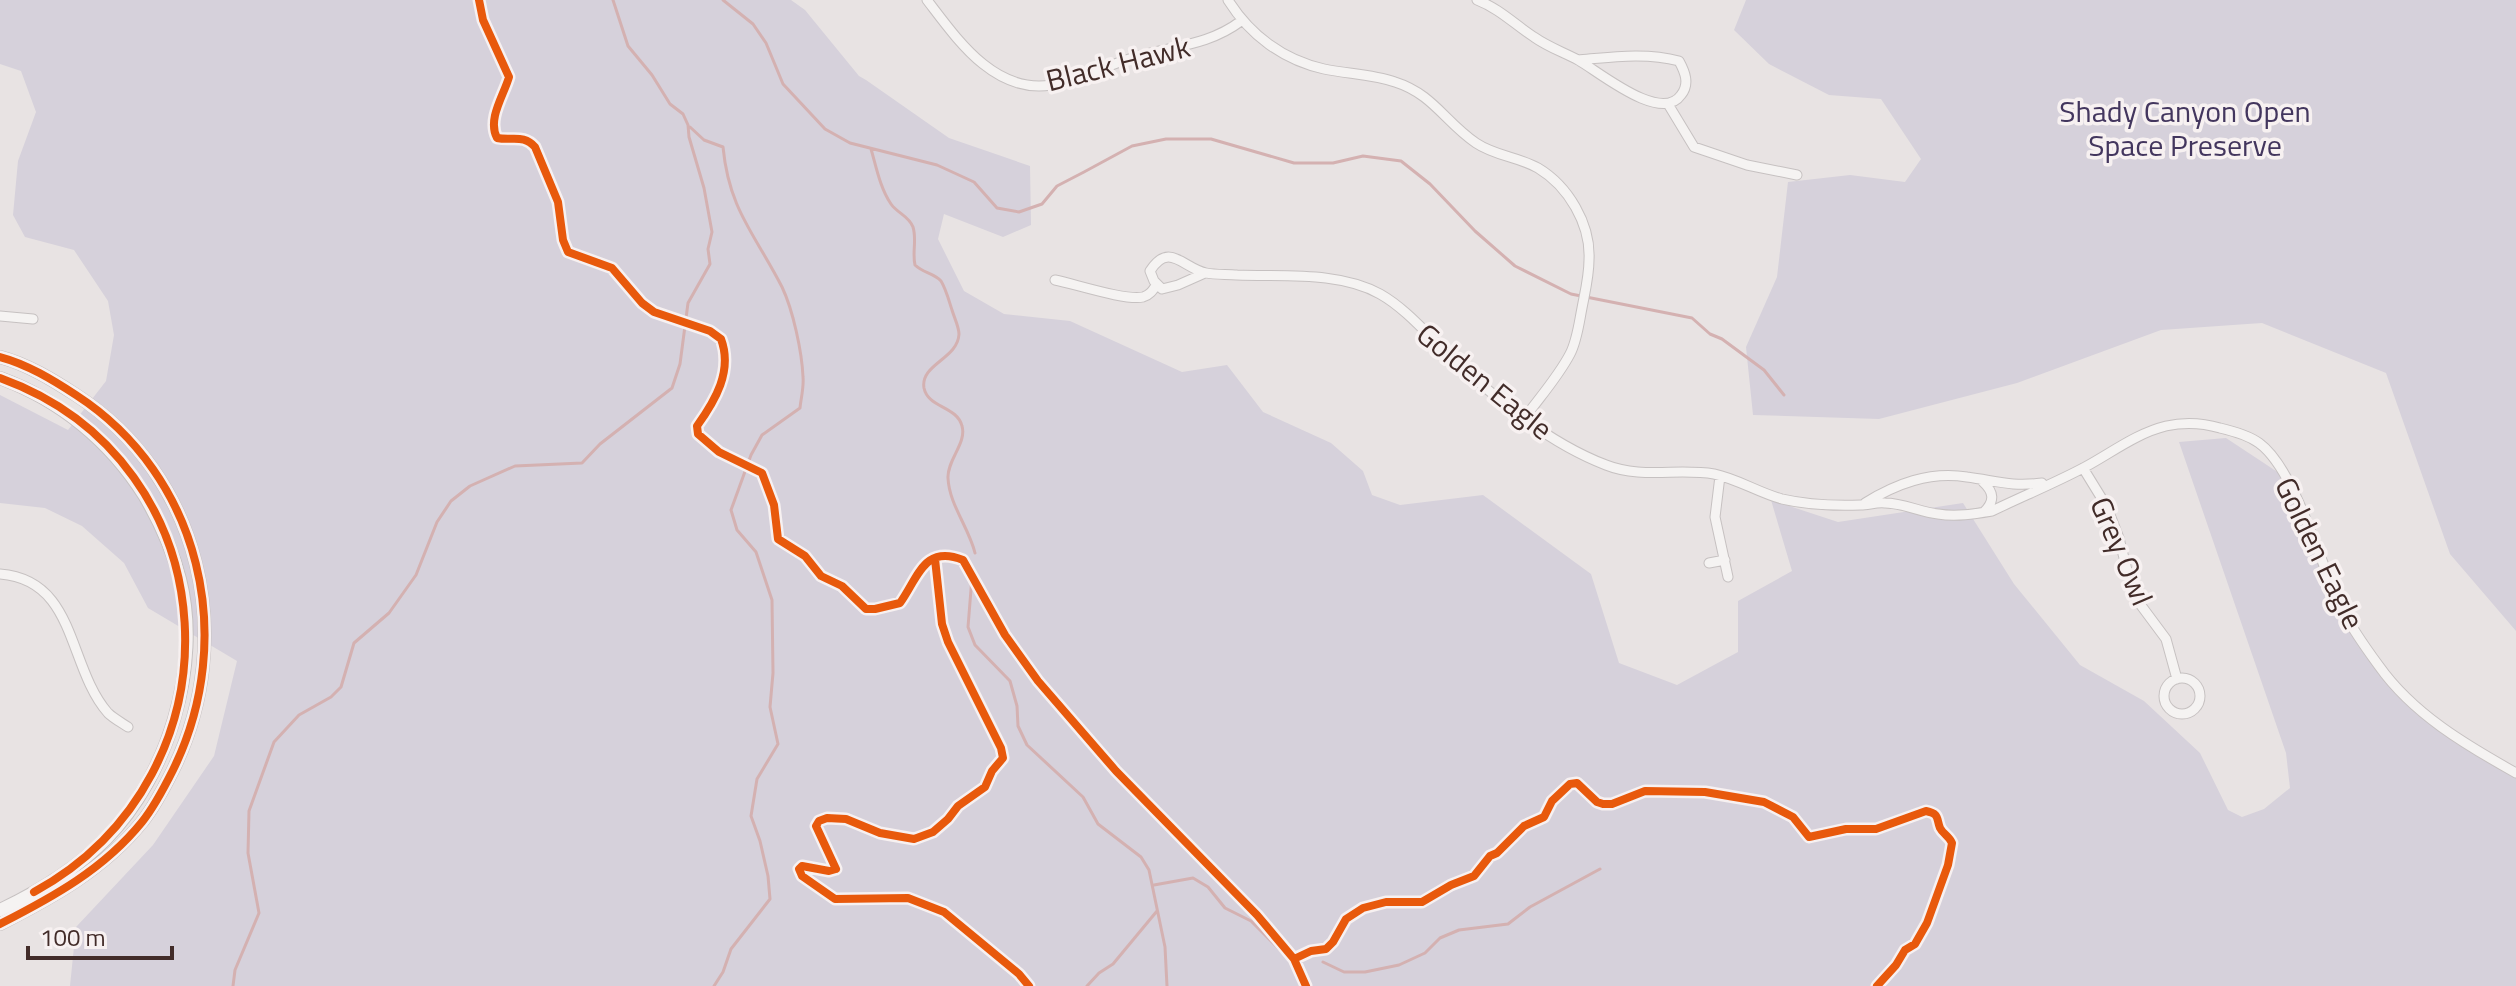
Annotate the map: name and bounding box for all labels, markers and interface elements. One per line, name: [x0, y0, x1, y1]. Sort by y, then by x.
street label: Black Hawk: [1041, 23, 1195, 103]
park label: Shady Canyon Open Space Preserve: [2059, 88, 2311, 168]
street label: Golden Eagle: [1407, 311, 1563, 451]
street label: Golden Eagle: [2263, 469, 2377, 637]
street label: Grey Owl: [2079, 489, 2165, 613]
scale bar: [28, 910, 172, 960]
text: 100 m: [40, 919, 106, 955]

